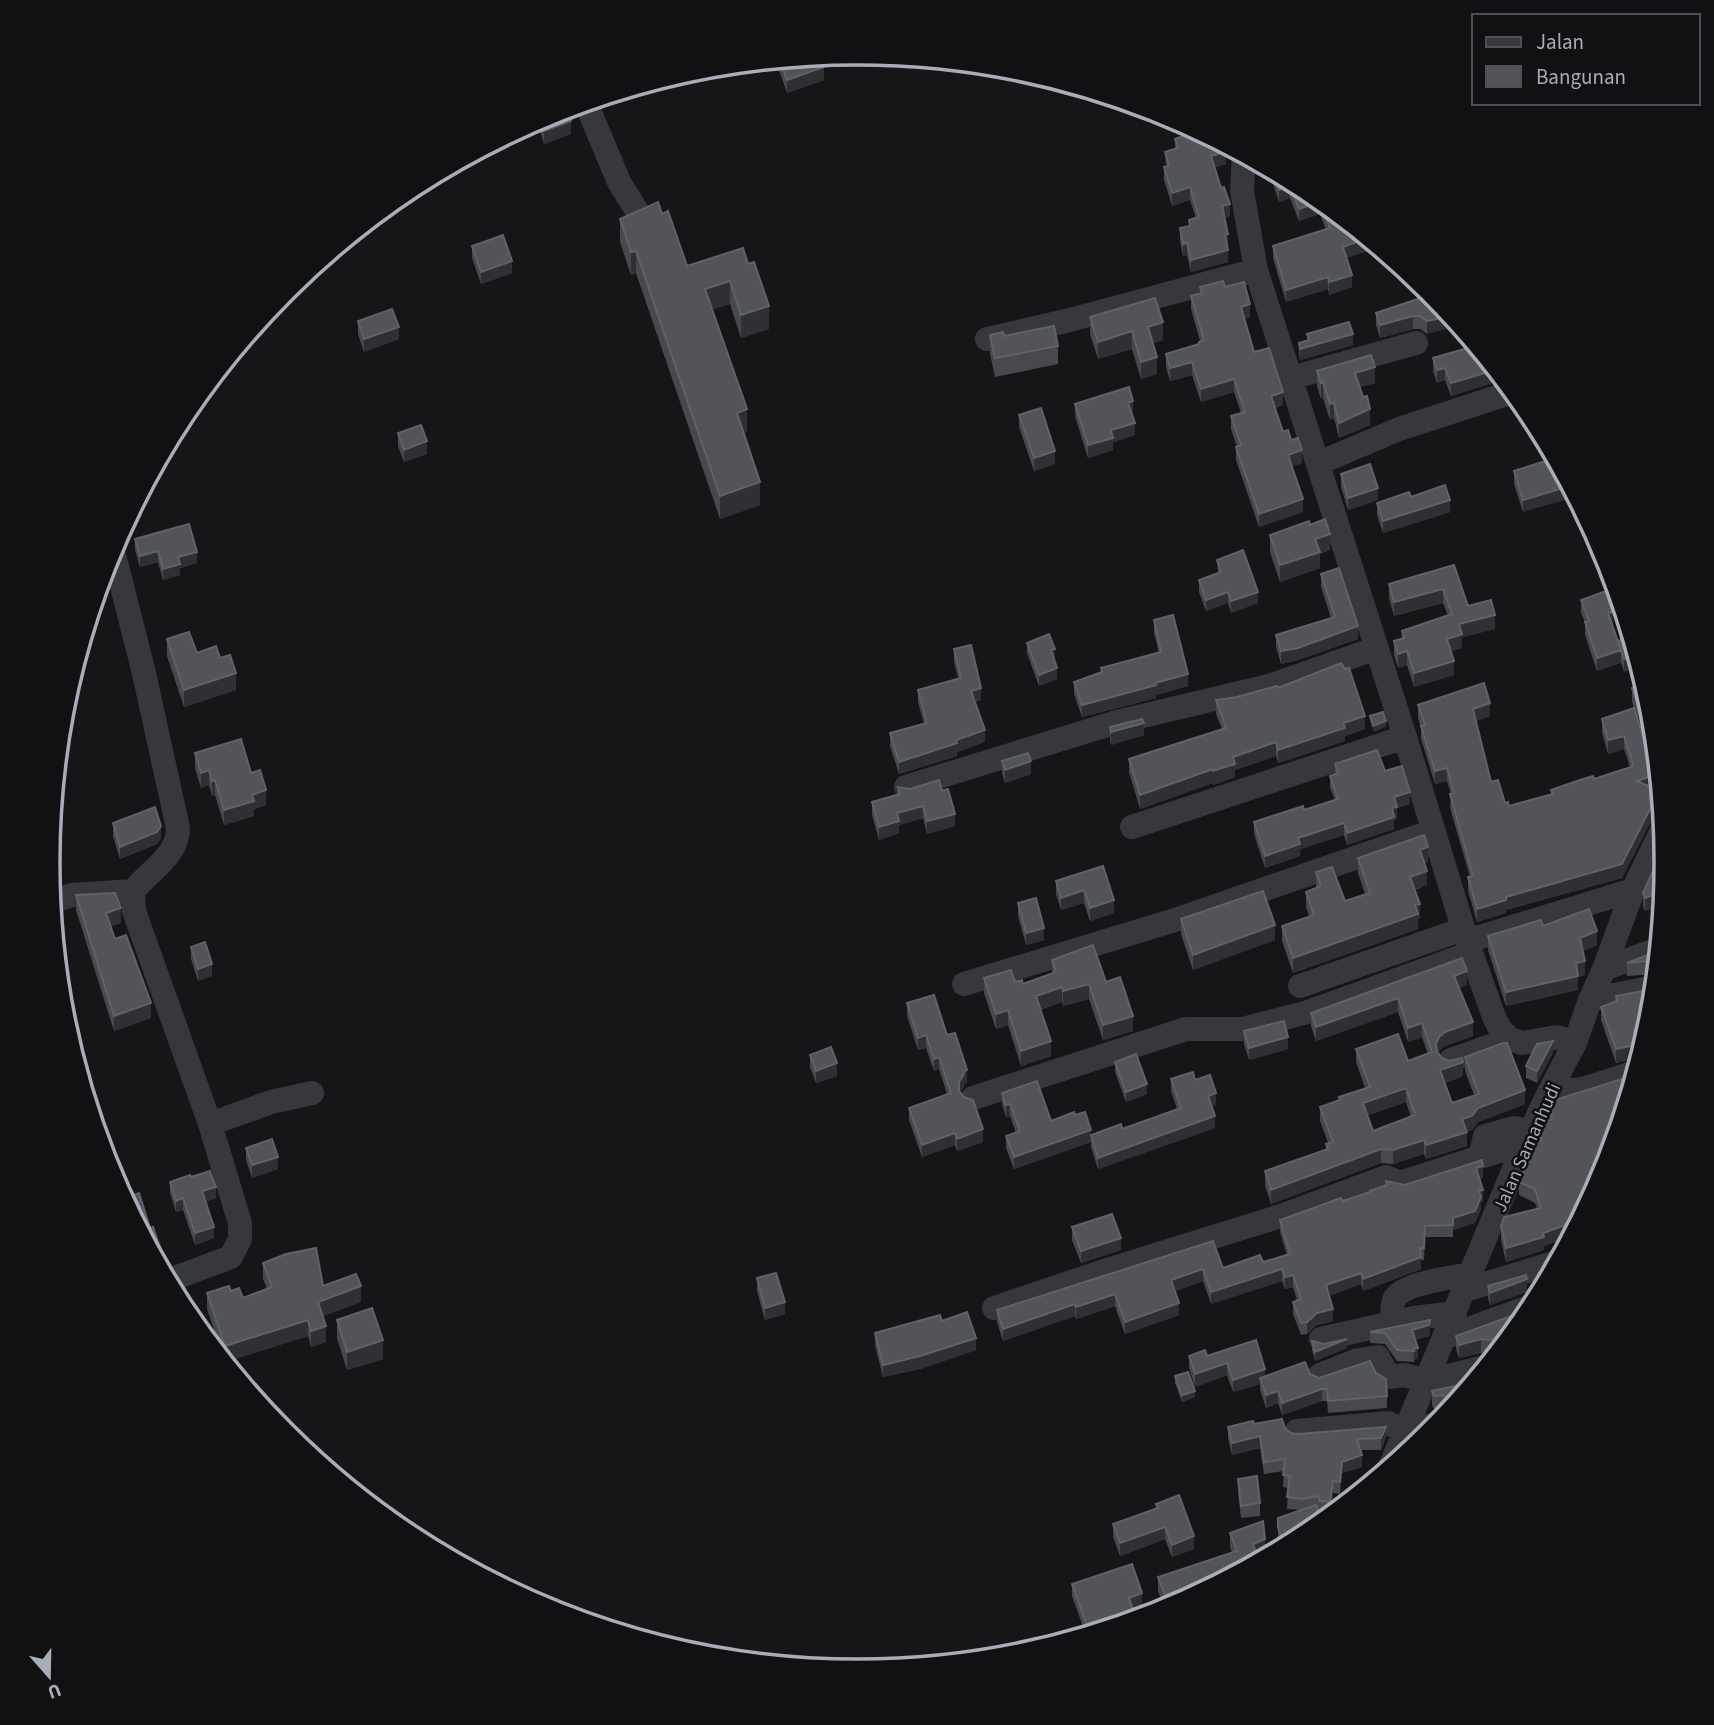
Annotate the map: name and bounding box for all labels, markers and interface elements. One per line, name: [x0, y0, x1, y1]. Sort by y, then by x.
legend: [1472, 14, 1700, 105]
text: Jalan: [1536, 27, 1584, 57]
text: Bangunan: [1536, 62, 1626, 92]
street label: Jalan Samanhudi: [1487, 1079, 1568, 1216]
north arrow: [14, 1641, 84, 1711]
text: U: [44, 1676, 65, 1705]

